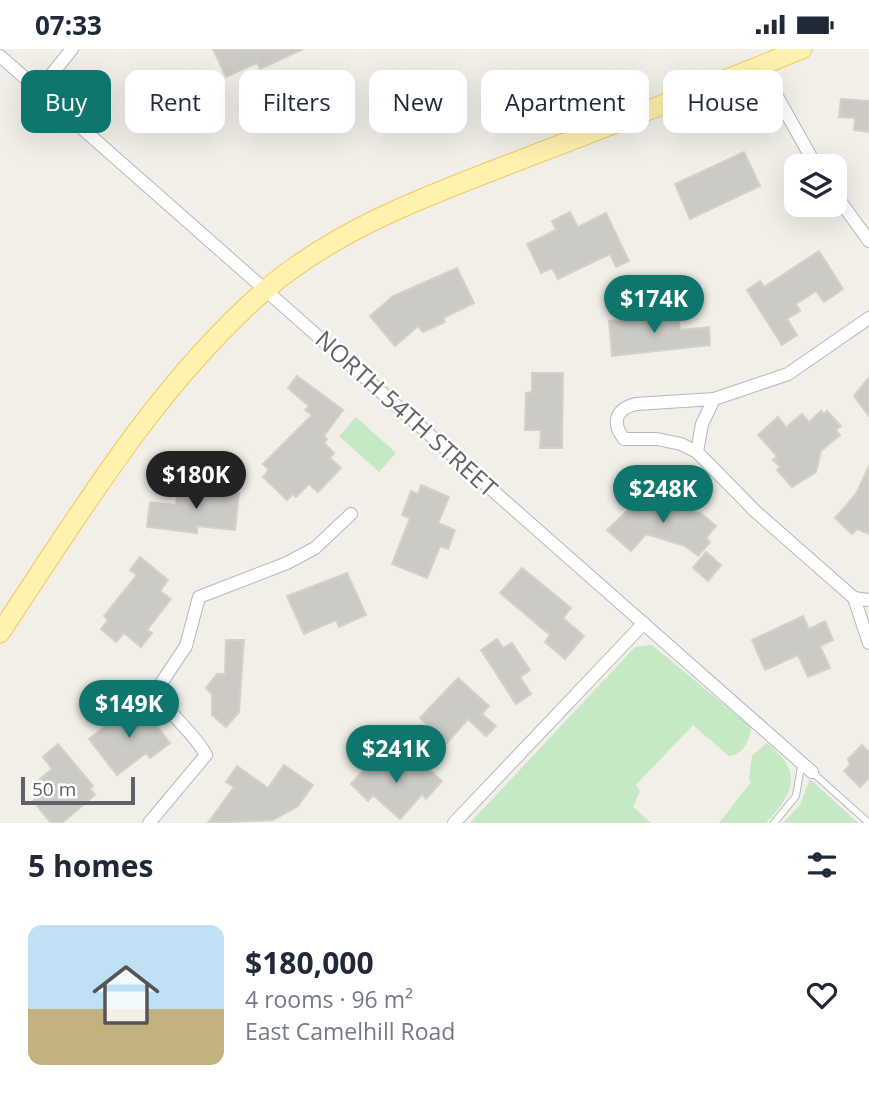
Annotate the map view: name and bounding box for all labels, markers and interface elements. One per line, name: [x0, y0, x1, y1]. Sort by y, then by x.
text: 07:33: [35, 7, 102, 43]
chip: Buy: [21, 70, 111, 133]
chip: Rent: [125, 70, 225, 133]
chip: Filters: [239, 70, 355, 133]
chip: New: [369, 70, 467, 133]
chip: Apartment: [481, 70, 649, 133]
chip: House: [663, 70, 783, 133]
map controls: [784, 154, 847, 217]
button: layers: [784, 154, 847, 217]
pin: $174K: [605, 275, 703, 335]
text: $174K: [620, 282, 688, 314]
street label: NORTH 54TH STREET: [309, 322, 505, 504]
pin: $180K: [147, 451, 245, 511]
text: $180K: [162, 458, 230, 490]
pin: $248K: [614, 465, 712, 525]
text: $248K: [629, 472, 697, 504]
pin: $149K: [80, 681, 178, 740]
text: $149K: [95, 687, 163, 719]
pin: $241K: [347, 725, 445, 785]
text: $241K: [362, 732, 430, 764]
scale bar: [21, 774, 135, 806]
text: 50 m: [32, 776, 76, 802]
text: 5 homes: [28, 845, 153, 886]
icon: filters: [803, 846, 841, 884]
text: $180,000: [245, 942, 374, 983]
icon: home: [84, 953, 168, 1037]
icon: heart: [803, 976, 841, 1014]
text: 4 rooms · 96 m²: [245, 983, 413, 1015]
text: East Camelhill Road: [245, 1015, 455, 1047]

